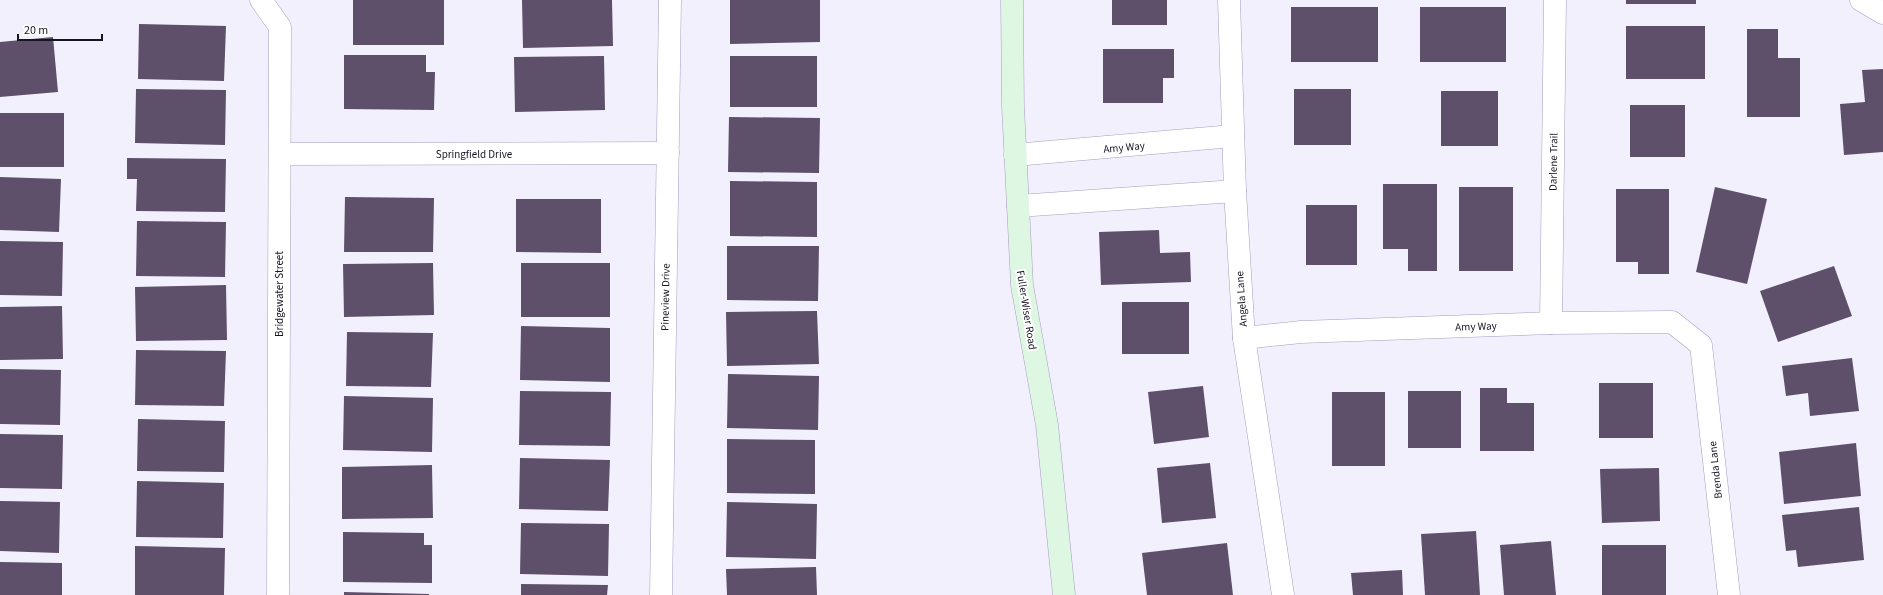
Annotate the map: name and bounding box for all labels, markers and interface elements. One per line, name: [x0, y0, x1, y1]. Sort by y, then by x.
scale bar: [18, 16, 102, 42]
text: 20 m: [24, 22, 48, 39]
street label: Darlene Trail: [1545, 133, 1562, 191]
street label: Amy Way: [1103, 138, 1145, 157]
street label: Springfield Drive: [436, 147, 513, 162]
street label: Bridgewater Street: [272, 251, 287, 337]
street label: Pineview Drive: [657, 262, 674, 331]
street label: Fuller-Wiser Road: [1013, 269, 1040, 351]
street label: Angela Lane: [1232, 270, 1251, 327]
street label: Amy Way: [1455, 318, 1497, 335]
street label: Brenda Lane: [1705, 440, 1726, 500]

